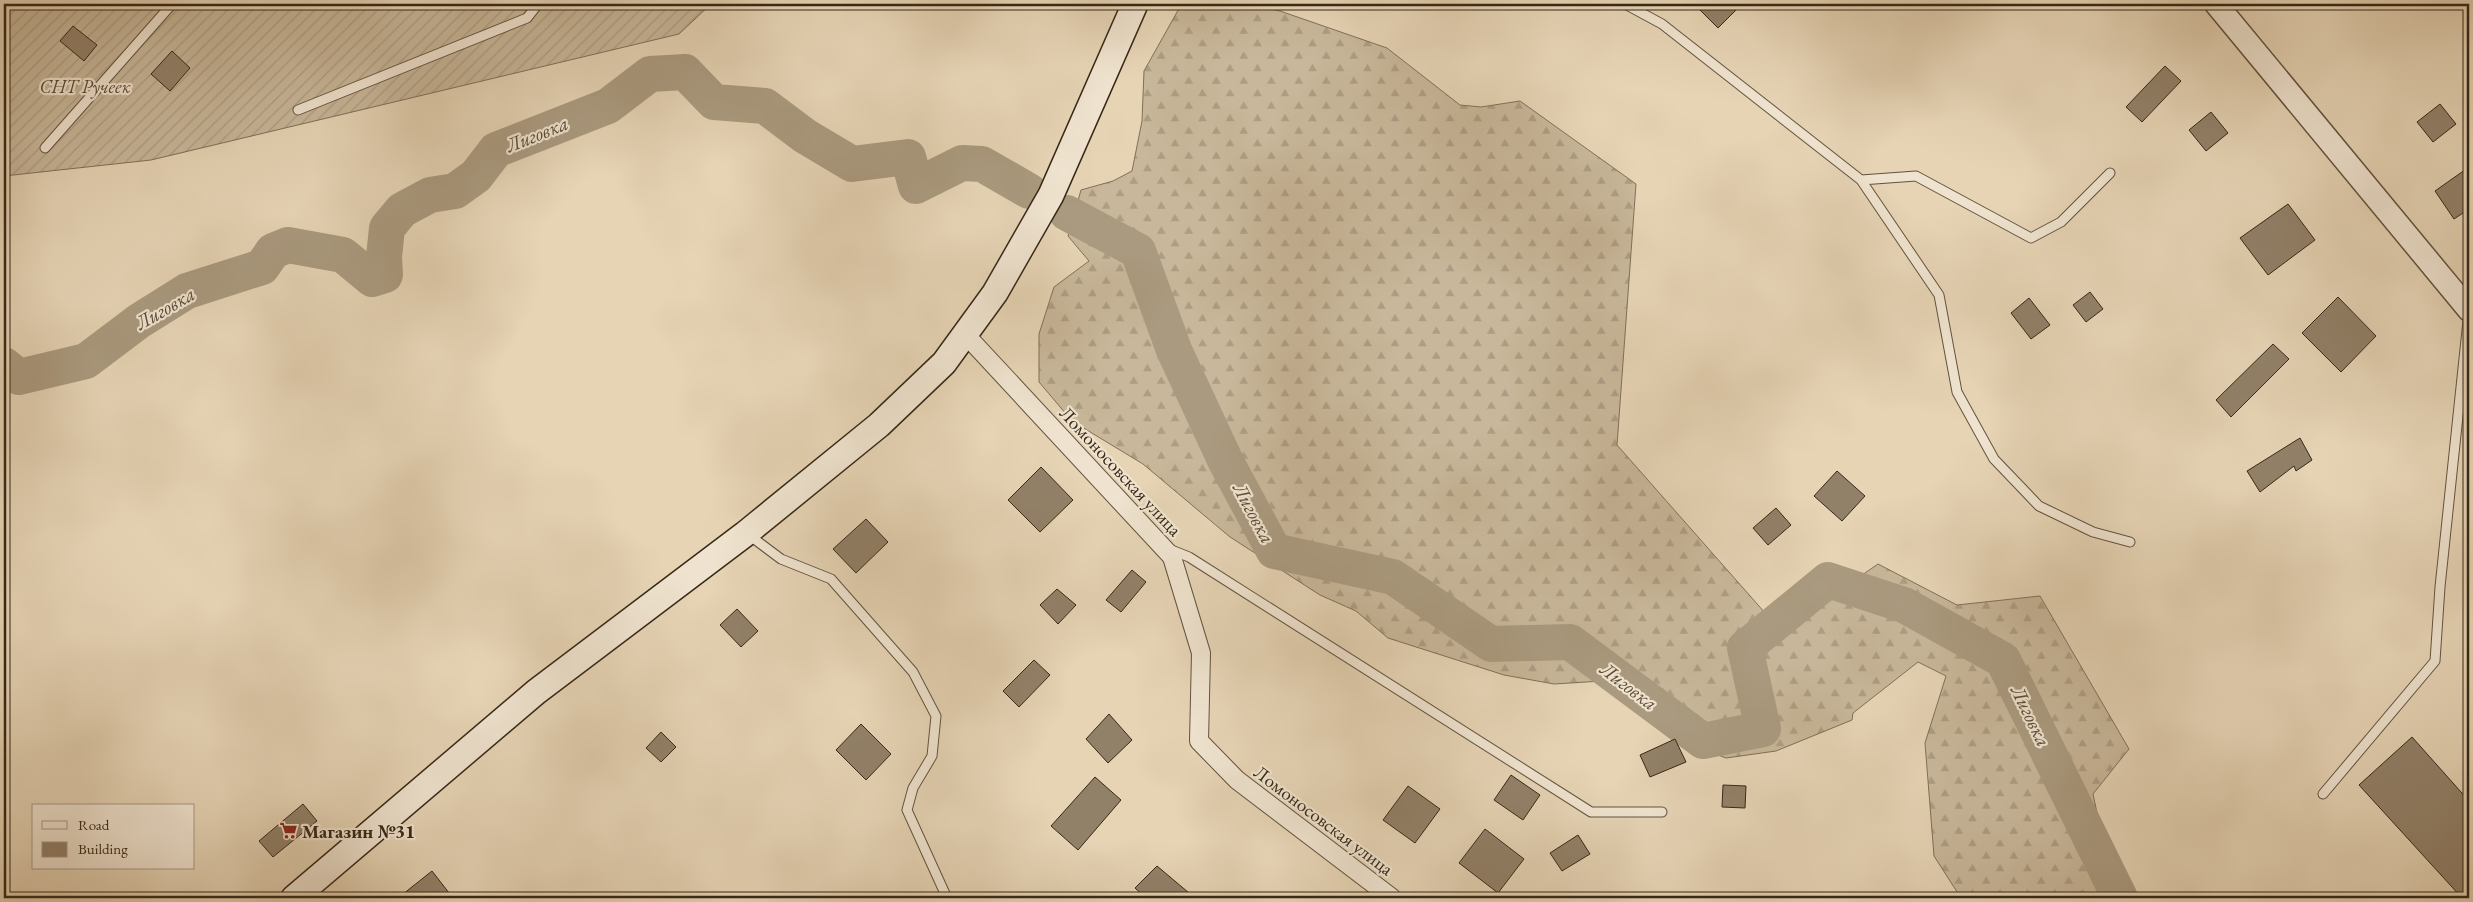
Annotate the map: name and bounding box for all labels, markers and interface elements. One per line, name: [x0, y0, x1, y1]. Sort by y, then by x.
park label: СНТ Ручеек: [40, 74, 131, 99]
water label: Лиговка: [501, 110, 572, 159]
water label: Лиговка: [130, 281, 200, 336]
street label: Ломоносовская улица: [1054, 401, 1188, 542]
water label: Лиговка: [1227, 477, 1281, 548]
water label: Лиговка: [1595, 656, 1663, 716]
water label: Лиговка: [2005, 680, 2057, 751]
street label: Ломоносовская улица: [1249, 760, 1399, 881]
legend: [32, 804, 195, 870]
text: Road: [78, 815, 110, 834]
place label: Магазин №31: [302, 819, 415, 844]
supermarket icon: Магазин №31: [278, 821, 298, 841]
text: Building: [78, 839, 128, 858]

